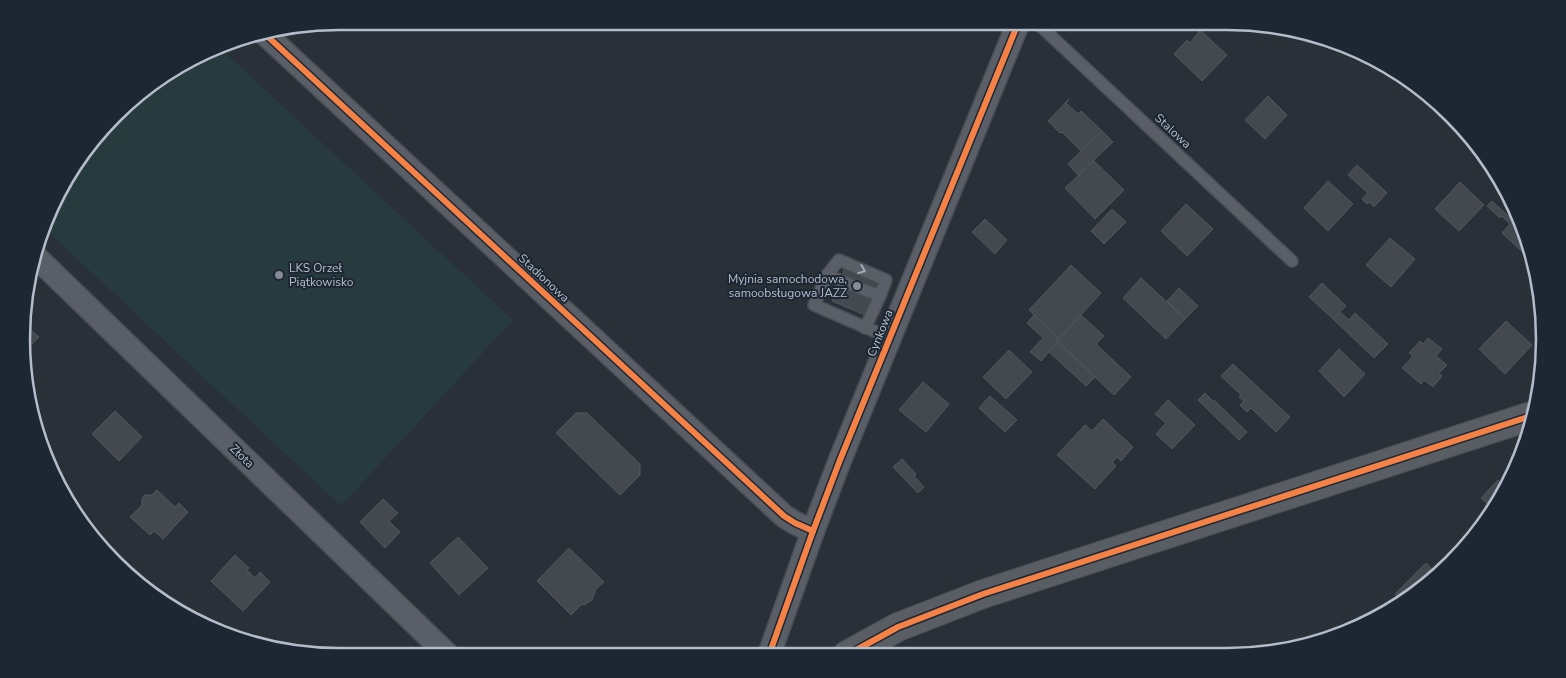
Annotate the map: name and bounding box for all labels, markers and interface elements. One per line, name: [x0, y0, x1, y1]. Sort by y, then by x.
street label: Stalowa: [1151, 110, 1195, 152]
street label: Stadionowa: [515, 250, 573, 306]
place label: LKS Orzeł Piątkowisko: [289, 260, 354, 290]
one-way arrow: [857, 263, 866, 274]
marker: LKS Orzeł Piątkowisko: [273, 269, 285, 281]
place label: Myjnia samochodowa, samoobsługowa JAZZ: [728, 271, 847, 301]
marker: Myjnia samochodowa, samoobsługowa JAZZ: [851, 280, 863, 292]
street label: Cynkowa: [863, 307, 897, 359]
street label: Złota: [226, 441, 258, 471]

